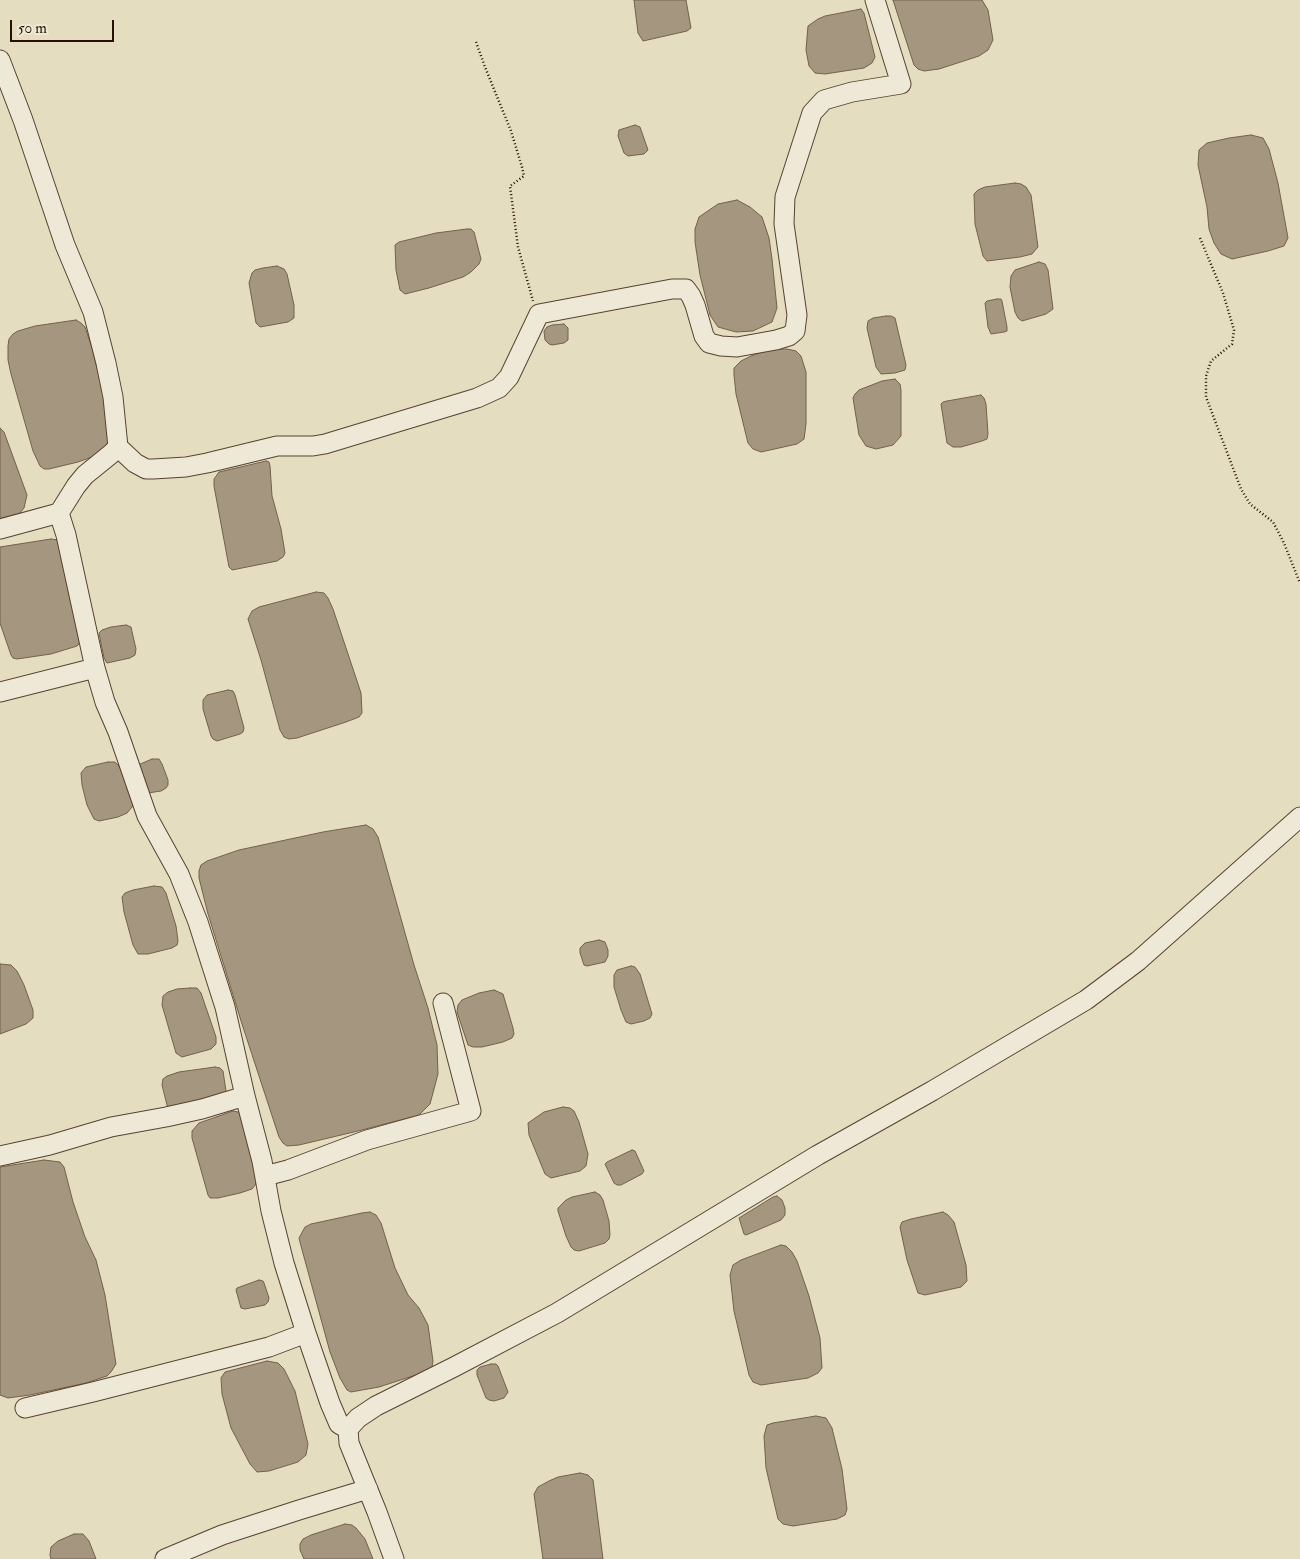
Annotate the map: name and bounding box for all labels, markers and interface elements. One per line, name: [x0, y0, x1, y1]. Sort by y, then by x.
scale bar: [12, 10, 116, 42]
text: 50 m: [18, 19, 47, 38]

